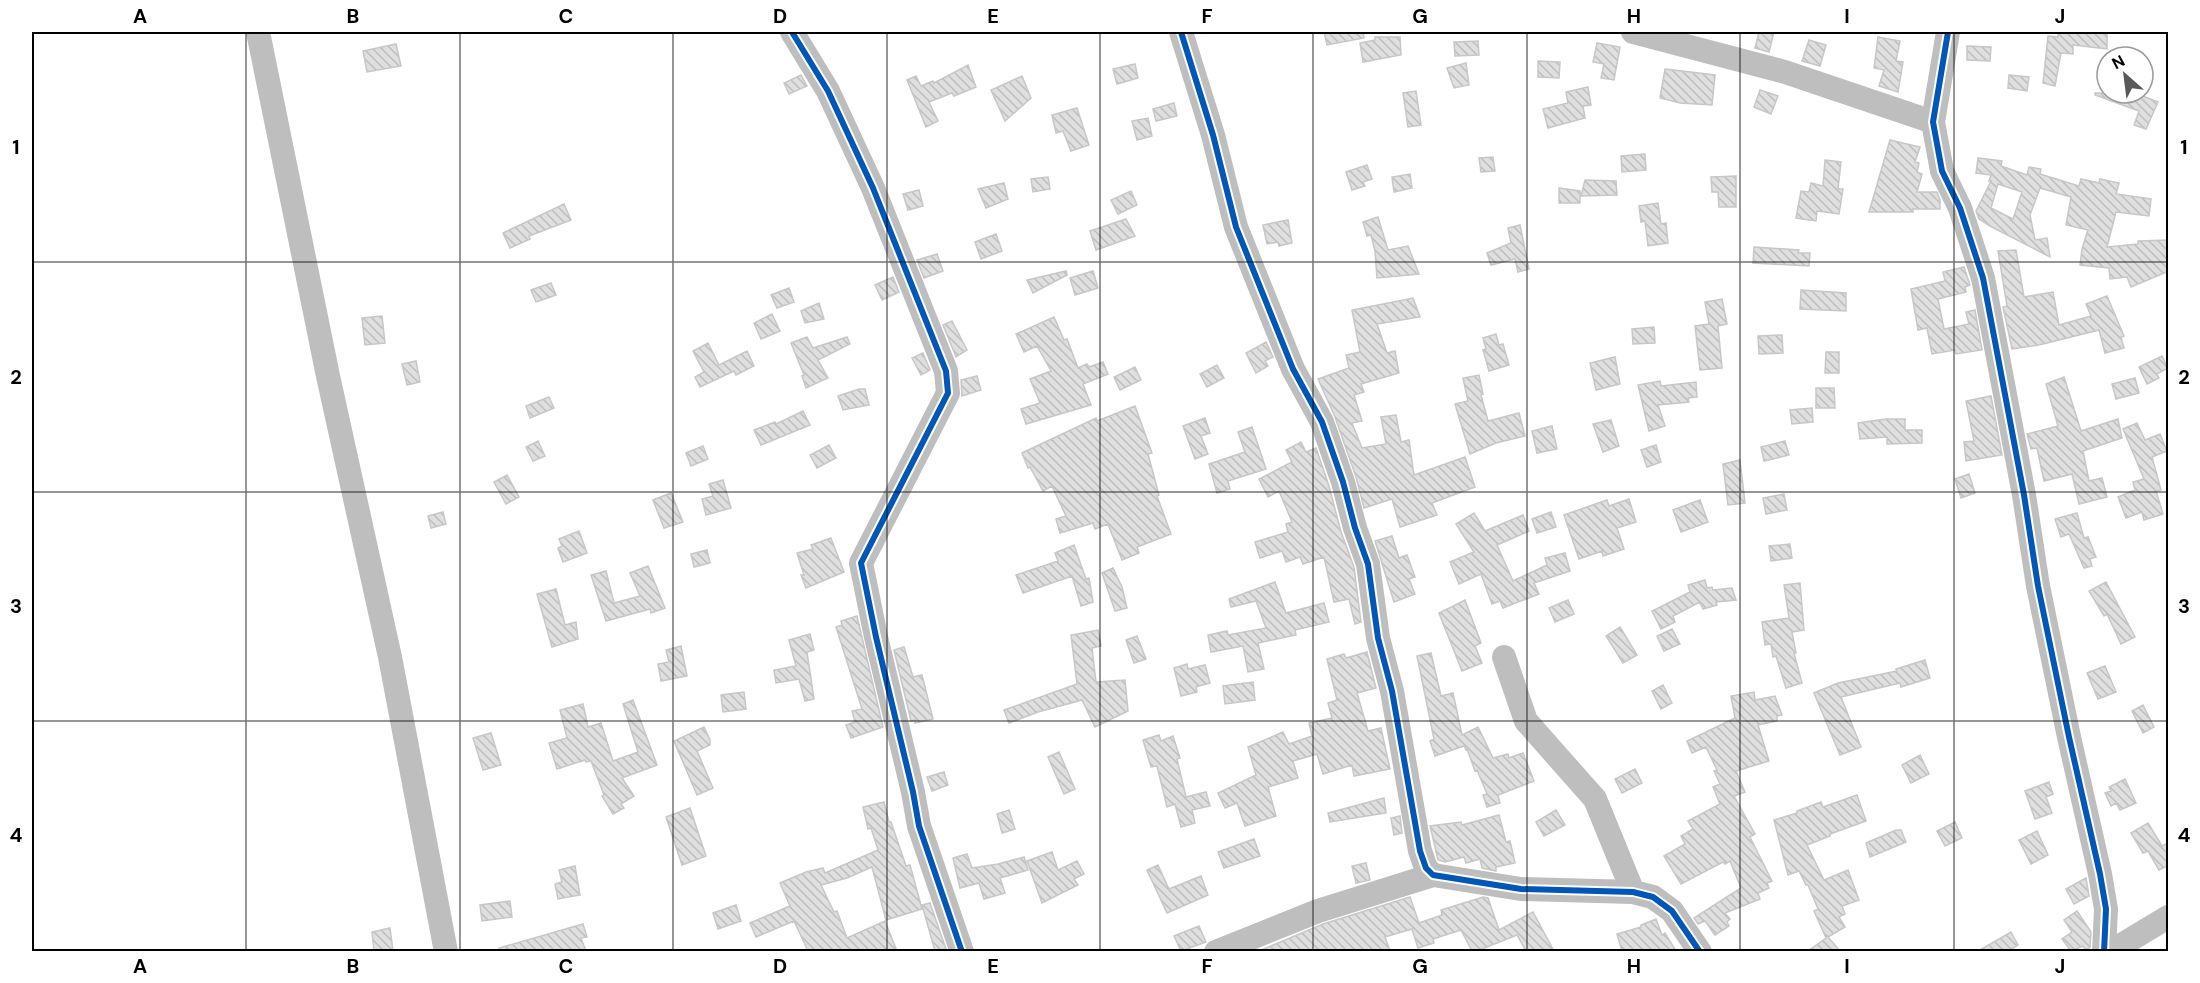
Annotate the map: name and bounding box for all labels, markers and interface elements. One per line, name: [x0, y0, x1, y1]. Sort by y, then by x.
text: A: [133, 3, 147, 29]
text: B: [347, 3, 359, 29]
text: C: [559, 3, 573, 29]
text: D: [773, 3, 787, 29]
text: E: [987, 3, 999, 29]
text: F: [1201, 3, 1213, 29]
text: G: [1412, 3, 1428, 29]
text: H: [1627, 3, 1641, 29]
text: I: [1844, 3, 1850, 29]
text: J: [2055, 3, 2065, 29]
north arrow: [2095, 45, 2155, 105]
text: N: [2108, 50, 2128, 74]
text: 1: [12, 134, 20, 160]
text: 1: [2180, 134, 2188, 160]
text: 2: [10, 364, 22, 390]
text: 2: [2178, 364, 2190, 390]
text: 3: [10, 593, 22, 619]
text: 3: [2178, 593, 2190, 619]
text: 4: [10, 822, 23, 848]
text: 4: [2178, 822, 2191, 848]
text: A: [133, 953, 147, 979]
text: B: [347, 953, 359, 979]
text: C: [559, 953, 573, 979]
text: D: [773, 953, 787, 979]
text: E: [987, 953, 999, 979]
text: F: [1201, 953, 1213, 979]
text: G: [1412, 953, 1428, 979]
text: H: [1627, 953, 1641, 979]
text: I: [1844, 953, 1850, 979]
text: J: [2055, 953, 2065, 979]

